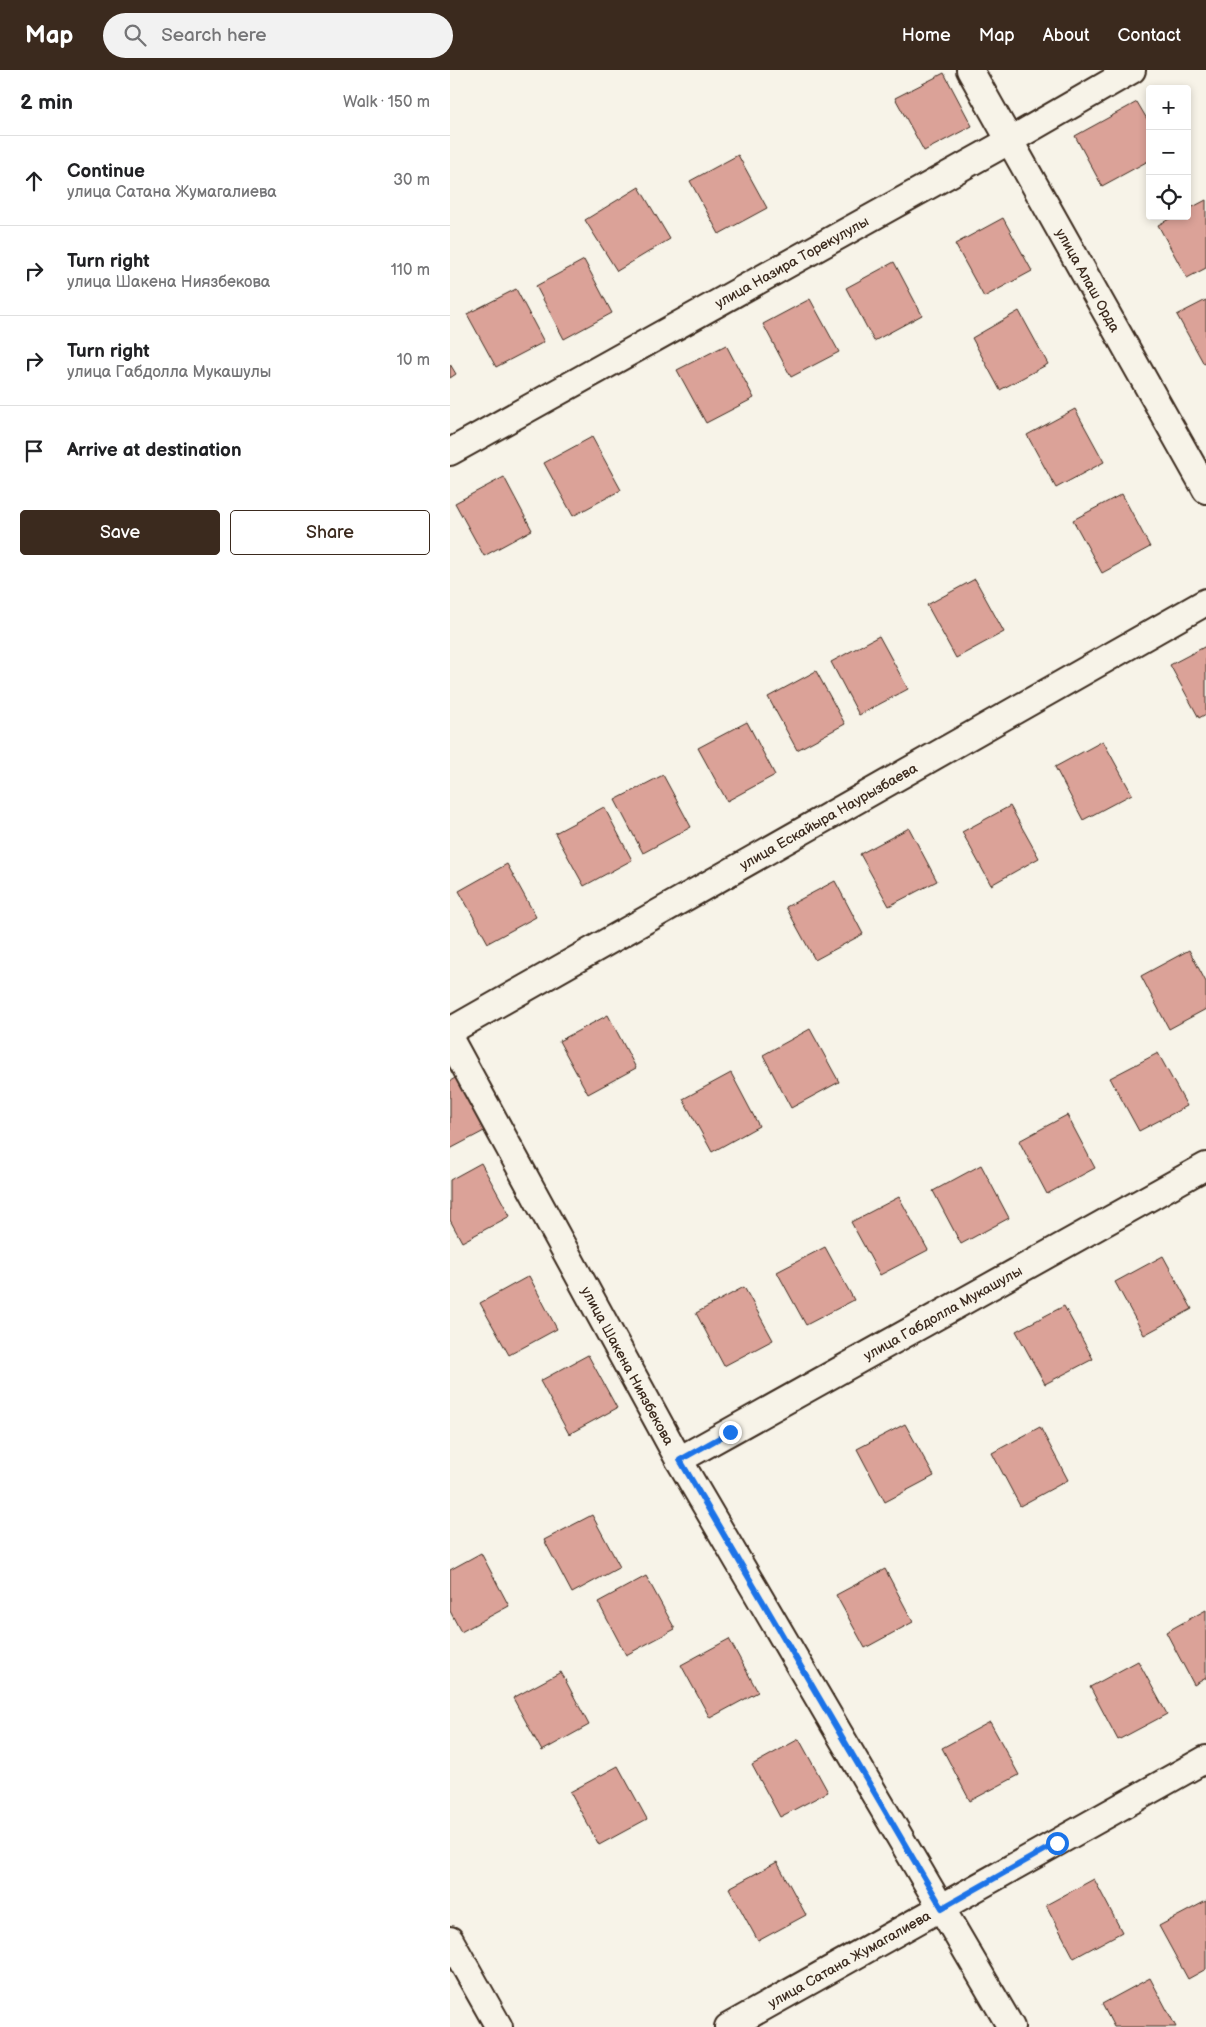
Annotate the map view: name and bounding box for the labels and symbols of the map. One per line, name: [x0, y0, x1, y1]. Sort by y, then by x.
street label: улица Назира Торекулулы: [712, 212, 872, 311]
street label: улица Алаш Орда: [1052, 225, 1124, 336]
street label: улица Ескайыра Наурызбаева: [737, 759, 921, 873]
street label: улица Габдолла Мукашулы: [860, 1262, 1025, 1364]
street label: улица Шакена Ниязбекова: [578, 1284, 678, 1449]
route end: [719, 1421, 742, 1444]
route start: [1046, 1832, 1069, 1855]
street label: улица Сатана Жумагалиева: [765, 1906, 934, 2011]

